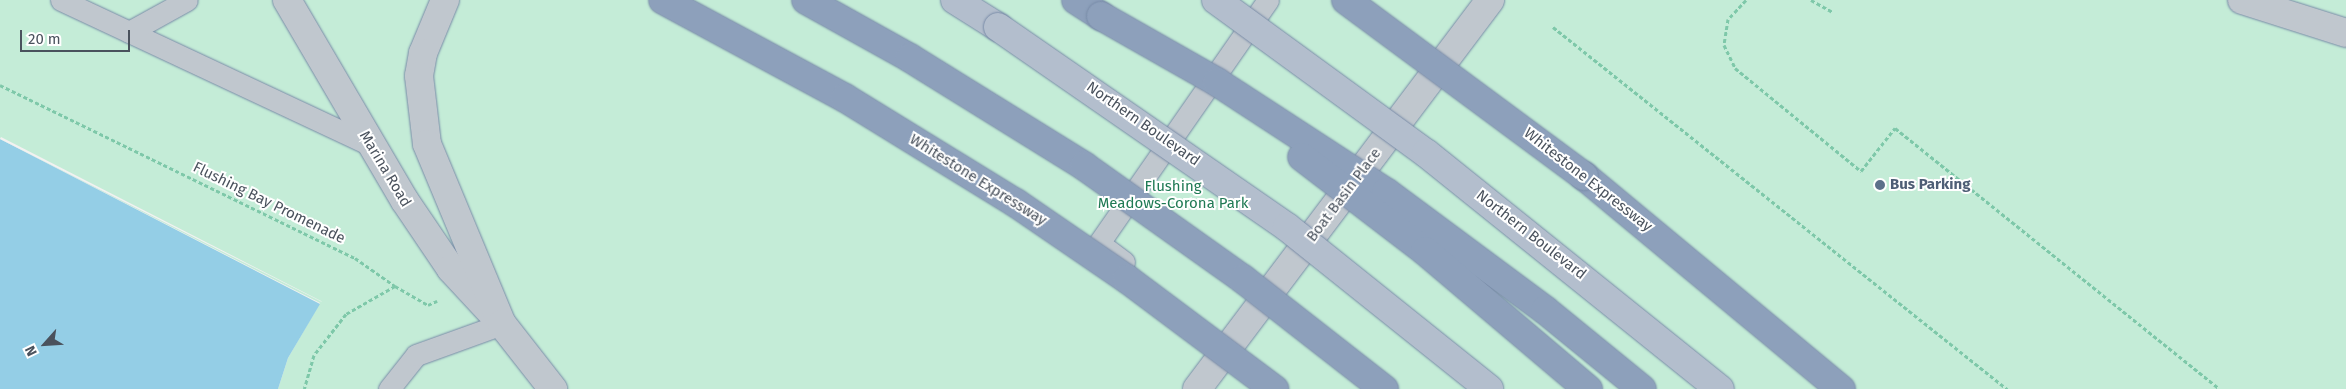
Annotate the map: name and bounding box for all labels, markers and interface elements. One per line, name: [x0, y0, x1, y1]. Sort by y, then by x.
scale bar: [22, 20, 132, 52]
text: 20 m: [28, 30, 61, 48]
street label: Northern Boulevard: [1083, 78, 1203, 170]
street label: Whitestone Expressway: [1520, 124, 1656, 236]
street label: Marina Road: [355, 128, 415, 210]
street label: Whitestone Expressway: [906, 130, 1050, 230]
street label: Boat Basin Place: [1303, 145, 1385, 245]
street label: Flushing Bay Promenade: [190, 158, 348, 248]
place label: Bus Parking: [1890, 176, 1971, 194]
park label: Flushing Meadows-Corona Park: [1098, 177, 1248, 212]
marker: Bus Parking: [1874, 179, 1886, 191]
street label: Northern Boulevard: [1473, 187, 1589, 283]
north arrow: [20, 319, 70, 369]
text: N: [21, 343, 41, 359]

